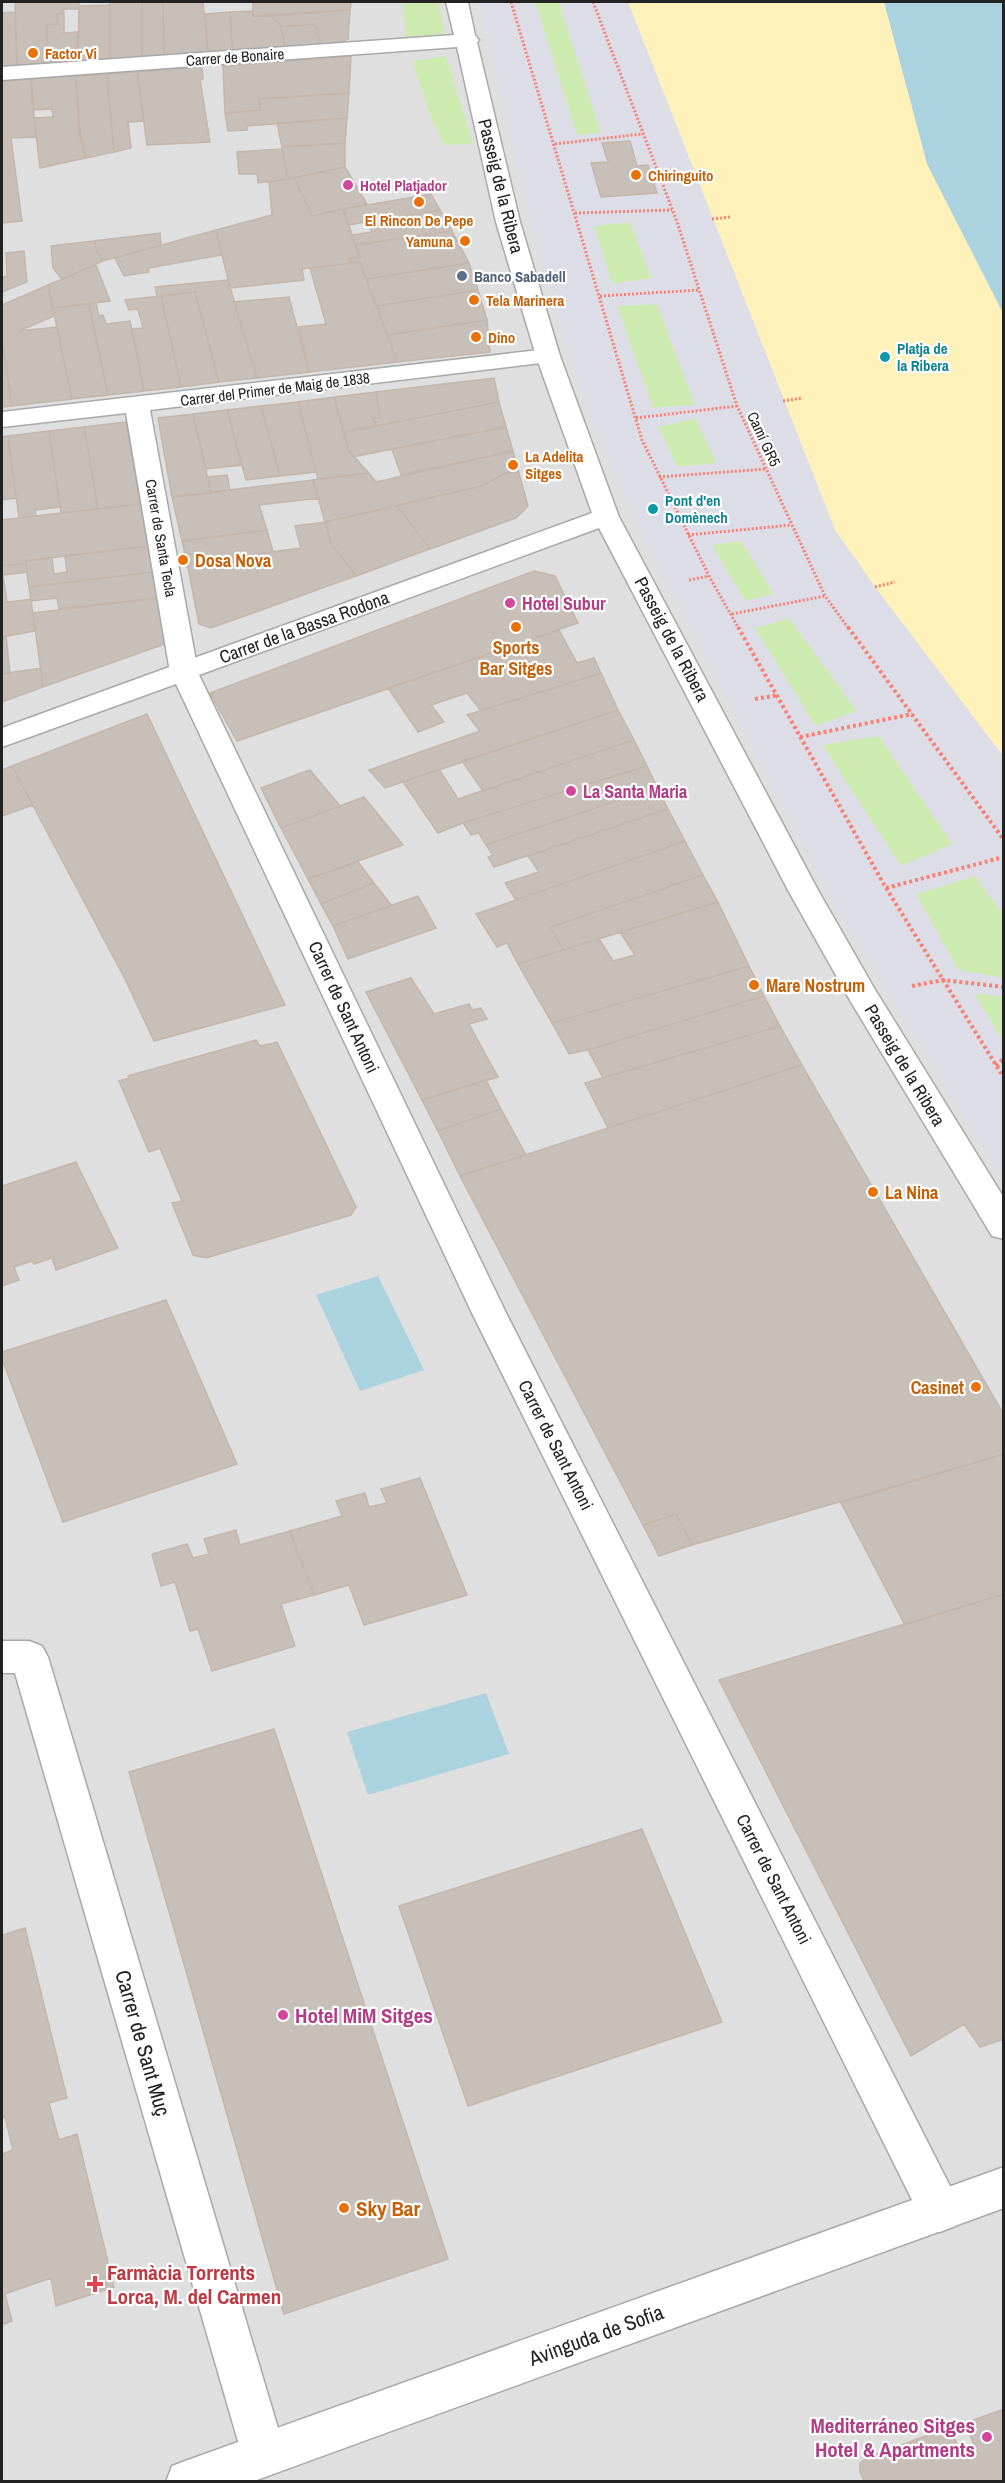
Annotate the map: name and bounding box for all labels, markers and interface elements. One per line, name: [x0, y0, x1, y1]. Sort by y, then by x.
place label: Factor Vi: [45, 43, 97, 64]
street label: Carrer de Bonaire: [185, 43, 285, 71]
marker: Factor Vi: [26, 46, 40, 60]
street label: Passeig de la Ribera: [472, 116, 530, 256]
place label: Chiringuito: [648, 165, 714, 186]
marker: Chiringuito: [629, 168, 643, 182]
place label: Hotel Platjador: [360, 175, 447, 196]
marker: Hotel Platjador: [341, 178, 355, 192]
marker: El Rincon De Pepe: [412, 195, 426, 209]
place label: El Rincon De Pepe: [365, 210, 473, 231]
place label: Yamuna: [406, 231, 453, 252]
marker: Yamuna: [458, 234, 472, 248]
place label: Banco Sabadell: [474, 266, 566, 287]
marker: Banco Sabadell: [455, 269, 469, 283]
place label: Tela Marinera: [486, 290, 565, 311]
marker: Tela Marinera: [467, 293, 481, 307]
place label: Dino: [488, 327, 515, 348]
marker: Dino: [469, 330, 483, 344]
place label: Platja de la Ribera: [897, 338, 949, 376]
marker: Platja de la Ribera: [878, 350, 892, 364]
street label: Carrer del Primer de Maig de 1838: [179, 367, 371, 411]
street label: Camí GR5: [742, 408, 786, 470]
place label: La Adelita Sitges: [525, 446, 583, 484]
marker: La Adelita Sitges: [506, 458, 520, 472]
street label: Carrer de Santa Tecla: [140, 477, 182, 599]
place label: Pont d'en Domènech: [665, 490, 728, 528]
marker: Pont d'en Domènech: [646, 502, 660, 516]
place label: Dosa Nova: [195, 548, 272, 573]
marker: Dosa Nova: [176, 553, 190, 567]
street label: Passeig de la Ribera: [629, 572, 715, 706]
street label: Carrer de la Bassa Rodona: [216, 585, 392, 669]
place label: Hotel Subur: [522, 591, 606, 616]
marker: Hotel Subur: [503, 596, 517, 610]
marker: Sports Bar Sitges: [509, 620, 523, 634]
place label: Sports Bar Sitges: [479, 635, 553, 681]
place label: La Santa Maria: [583, 779, 688, 804]
marker: La Santa Maria: [564, 784, 578, 798]
street label: Carrer de Sant Antoni: [303, 937, 385, 1077]
place label: Mare Nostrum: [766, 973, 865, 998]
marker: Mare Nostrum: [747, 978, 761, 992]
street label: Passeig de la Ribera: [859, 999, 951, 1131]
place label: La Nina: [885, 1180, 939, 1205]
marker: La Nina: [866, 1185, 880, 1199]
place label: Casinet: [911, 1375, 964, 1400]
street label: Carrer de Sant Antoni: [512, 1376, 600, 1514]
marker: Casinet: [969, 1380, 983, 1394]
street label: Carrer de Sant Antoni: [730, 1810, 818, 1948]
street label: Carrer de Sant Muç: [108, 1967, 178, 2119]
place label: Hotel MiM Sitges: [295, 2001, 433, 2030]
marker: Hotel MiM Sitges: [276, 2008, 290, 2022]
place label: Sky Bar: [356, 2194, 420, 2223]
marker: Sky Bar: [337, 2201, 351, 2215]
place label: Farmàcia Torrents Lorca, M. del Carmen: [107, 2258, 281, 2311]
marker: Farmàcia Torrents Lorca, M. del Carmen: [88, 2277, 102, 2291]
street label: Avinguda de Sofia: [524, 2297, 668, 2373]
place label: Mediterráneo Sitges Hotel & Apartments: [810, 2411, 975, 2464]
marker: Mediterráneo Sitges Hotel & Apartments: [980, 2430, 994, 2444]

